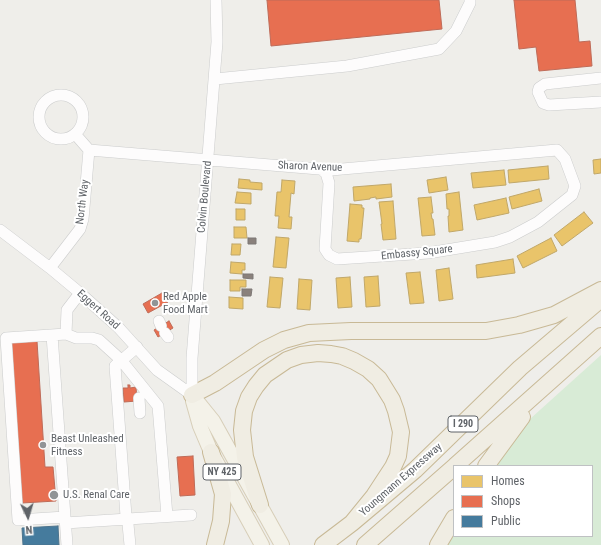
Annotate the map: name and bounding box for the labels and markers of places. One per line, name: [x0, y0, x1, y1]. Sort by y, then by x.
place label: Red Apple Food Mart: [163, 290, 208, 316]
marker: Red Apple Food Mart: [150, 298, 160, 308]
place label: Beast Unleashed Fitness: [51, 432, 124, 458]
marker: Beast Unleashed Fitness: [38, 440, 48, 450]
place label: U.S. Renal Care: [63, 488, 130, 502]
marker: U.S. Renal Care: [48, 489, 60, 501]

